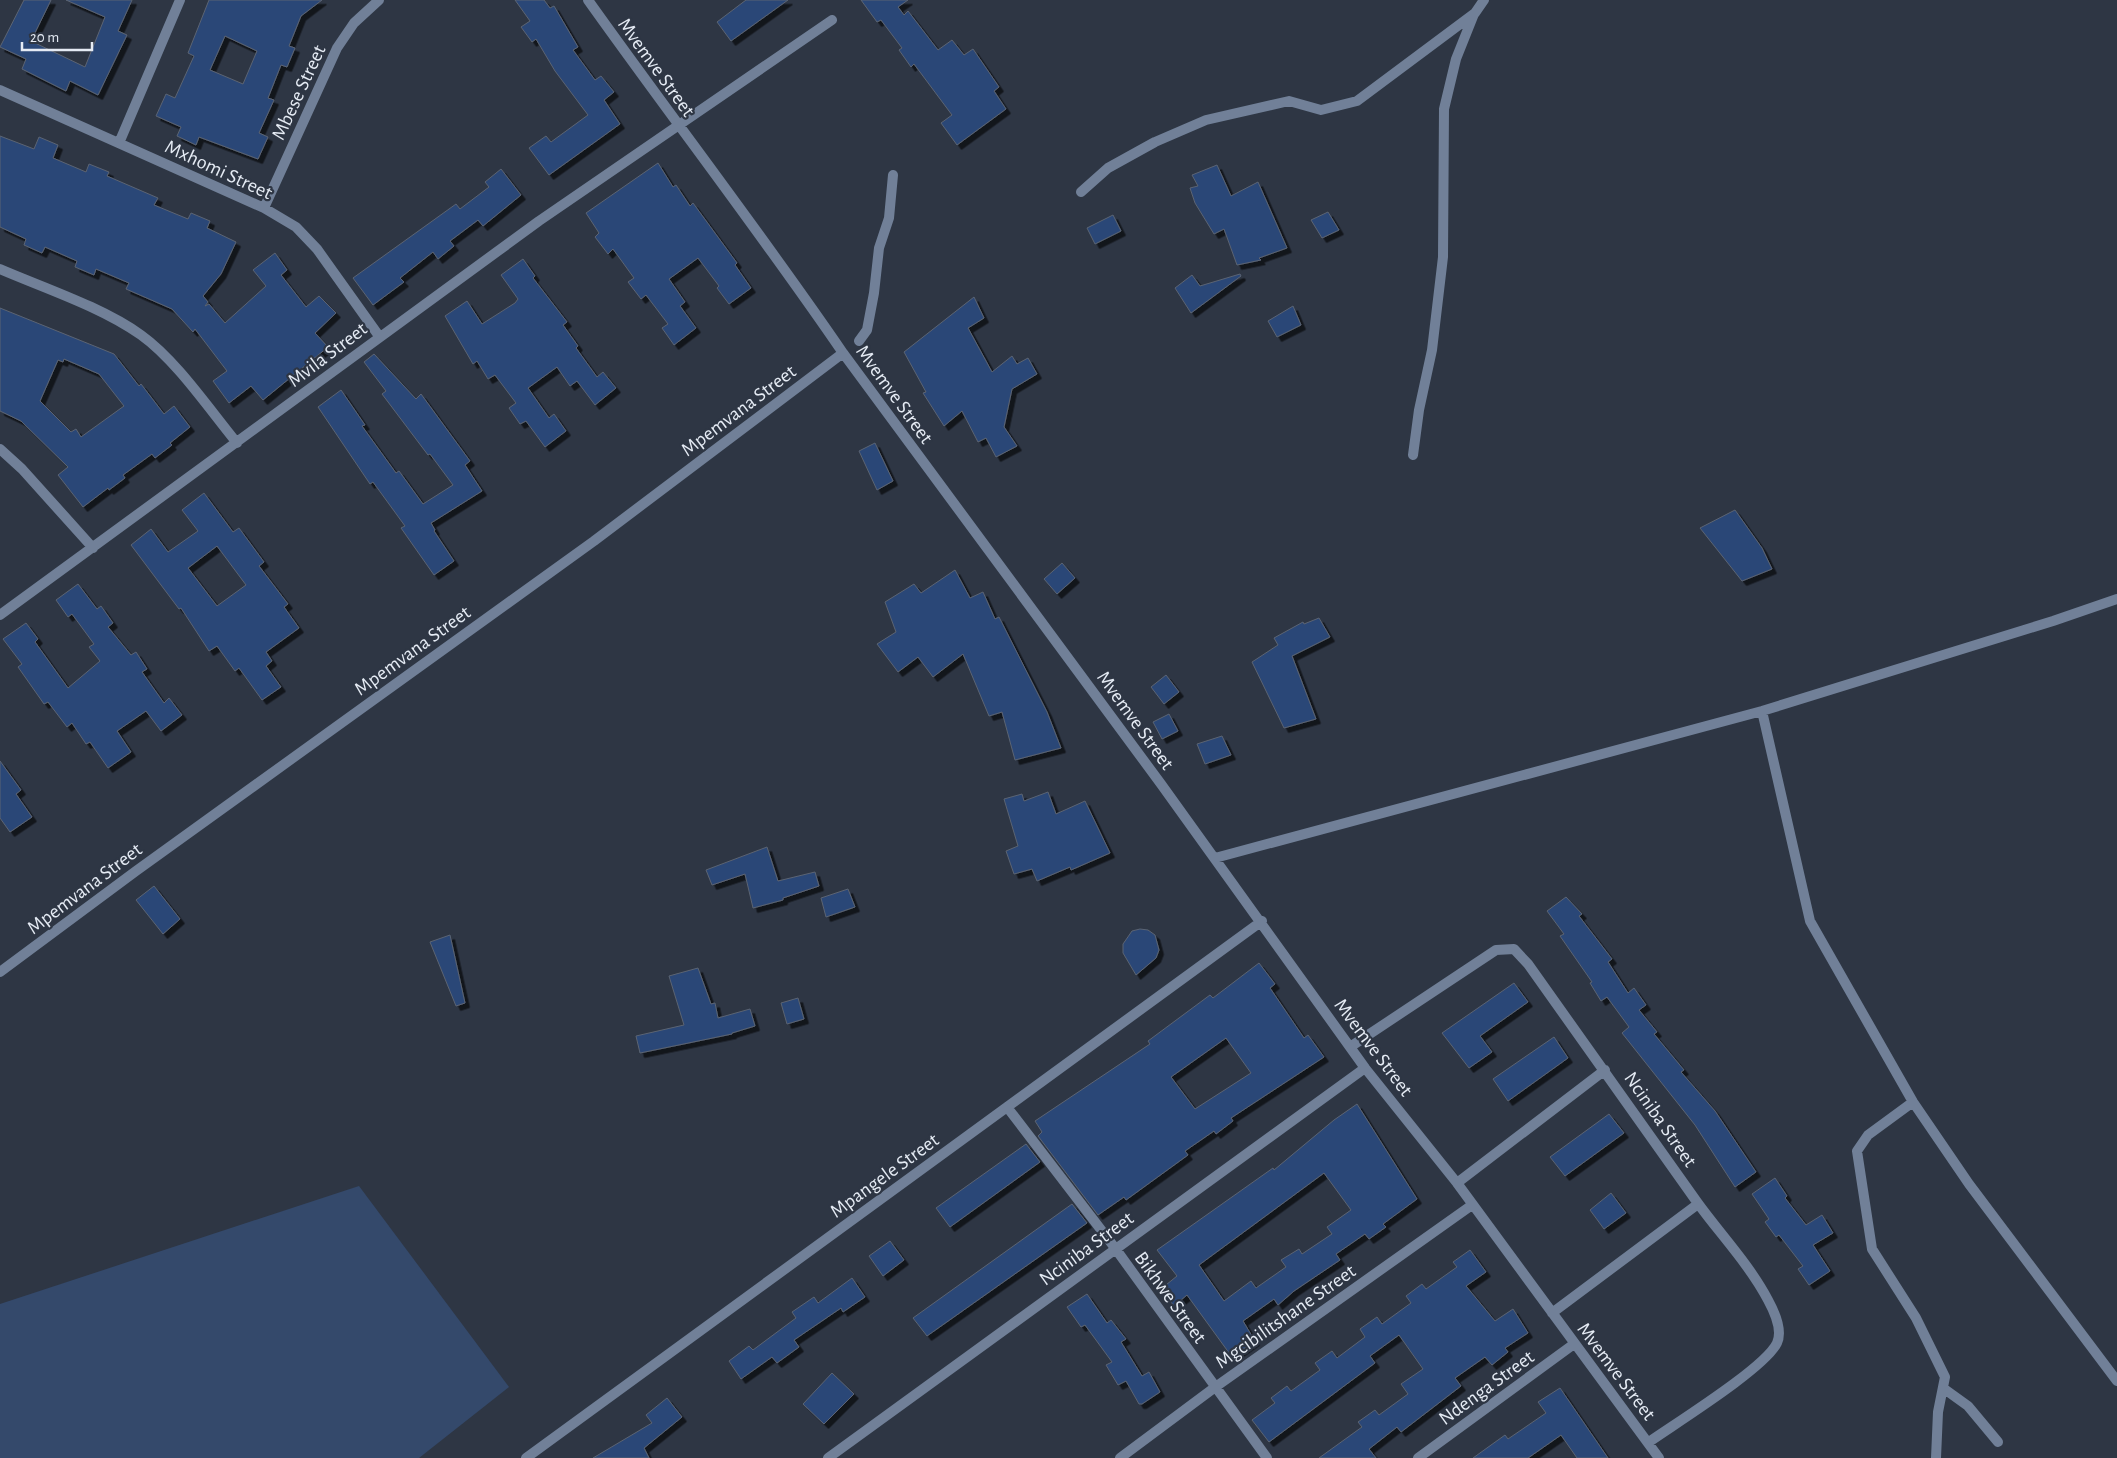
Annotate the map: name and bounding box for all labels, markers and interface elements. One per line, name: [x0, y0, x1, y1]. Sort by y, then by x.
street label: Mvemve Street: [614, 15, 699, 121]
scale bar: [22, 20, 92, 52]
text: 20 m: [30, 30, 59, 45]
street label: Mbese Street: [268, 41, 330, 143]
street label: Mxhomi Street: [162, 136, 276, 204]
street label: Mvila Street: [284, 318, 371, 391]
street label: Mvemve Street: [852, 342, 937, 448]
street label: Mpemvana Street: [678, 361, 800, 460]
street label: Mpemvana Street: [351, 602, 475, 699]
street label: Mvemve Street: [1093, 668, 1178, 774]
street label: Mpemvana Street: [24, 839, 146, 938]
street label: Mvemve Street: [1330, 995, 1417, 1101]
street label: Nciniba Street: [1620, 1068, 1701, 1171]
street label: Mpangele Street: [827, 1129, 943, 1222]
street label: Nciniba Street: [1036, 1208, 1138, 1289]
street label: Bikhwe Street: [1130, 1248, 1210, 1347]
street label: Mgcibilitshane Street: [1212, 1261, 1360, 1373]
street label: Mvemve Street: [1573, 1319, 1660, 1425]
street label: Ndenga Street: [1435, 1346, 1538, 1429]

